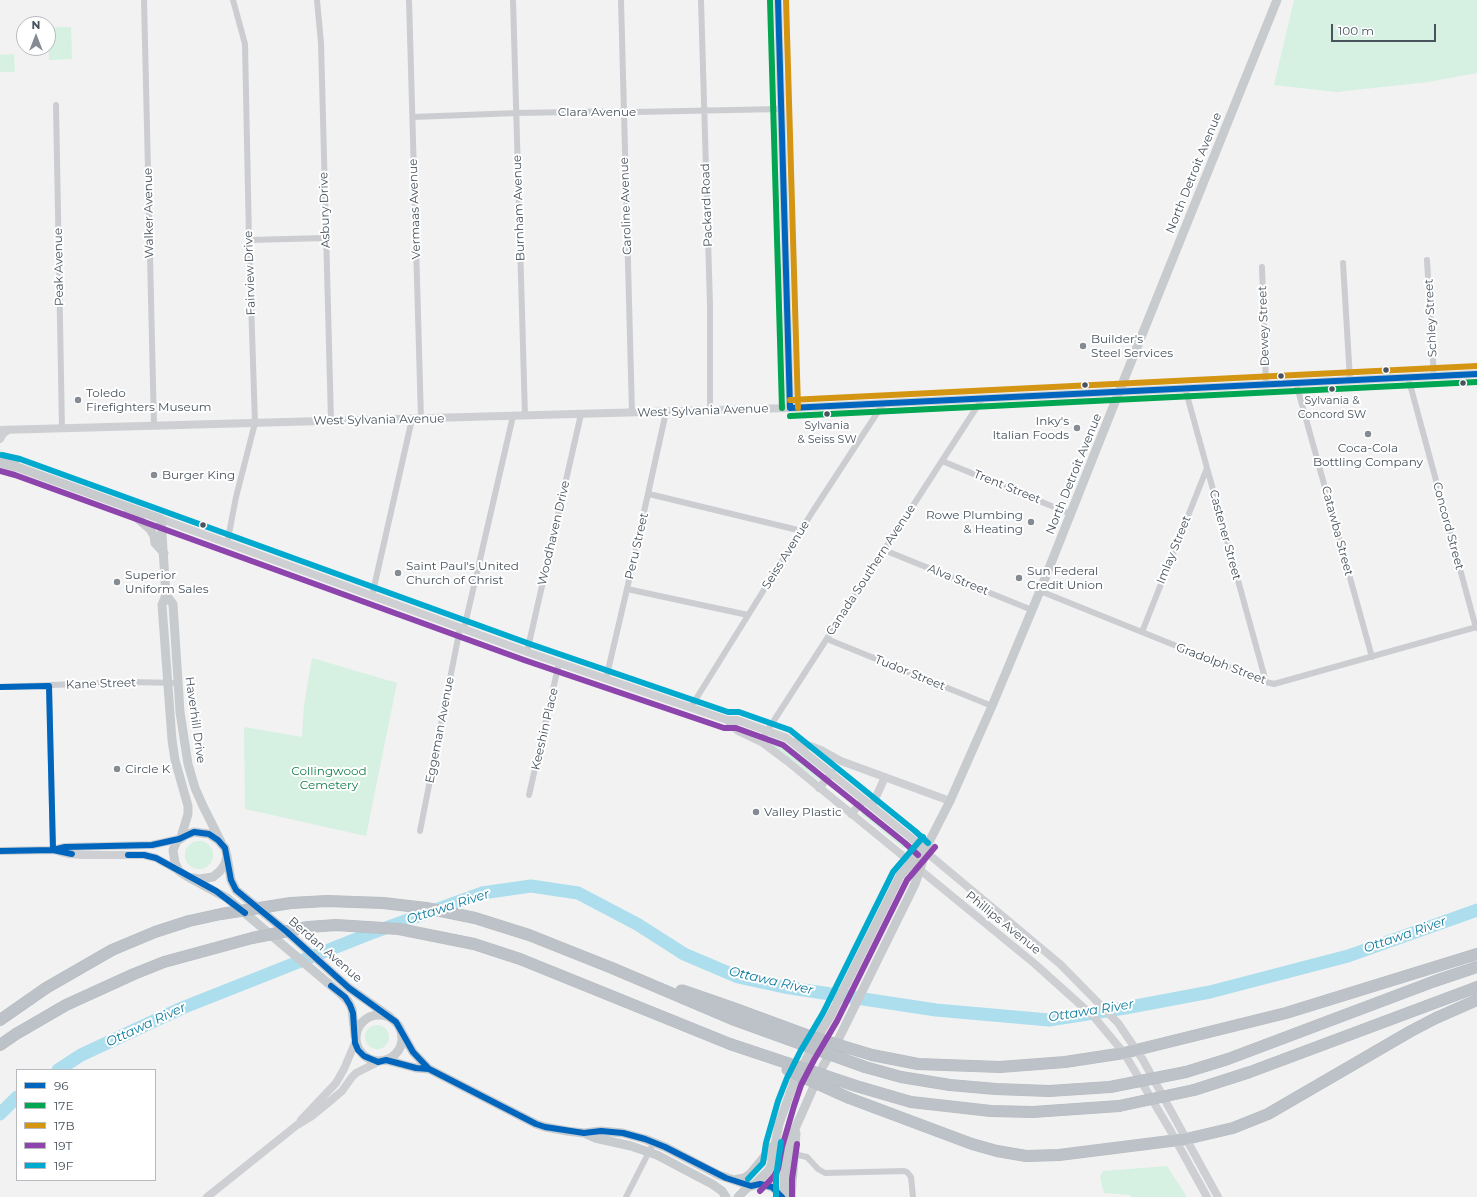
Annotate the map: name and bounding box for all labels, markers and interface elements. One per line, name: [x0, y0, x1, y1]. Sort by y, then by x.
north arrow: [16, 16, 56, 56]
scale bar: [1333, 16, 1438, 42]
text: N: [32, 18, 40, 32]
text: 100 m: [1338, 23, 1374, 38]
street label: Clara Avenue: [558, 105, 636, 119]
street label: North Detroit Avenue: [1163, 110, 1225, 236]
street label: Burnham Avenue: [510, 155, 528, 261]
street label: Caroline Avenue: [617, 157, 635, 255]
street label: Vermaas Avenue: [406, 158, 424, 260]
street label: Packard Road: [698, 163, 716, 247]
street label: Walker Avenue: [141, 168, 157, 258]
street label: Asbury Drive: [316, 172, 334, 248]
street label: Peak Avenue: [51, 228, 67, 306]
street label: Fairview Drive: [241, 230, 259, 316]
street label: Schley Street: [1422, 278, 1440, 358]
street label: Dewey Street: [1255, 286, 1273, 366]
place label: Builder's Steel Services: [1091, 332, 1173, 360]
marker: Builder's Steel Services: [1078, 341, 1088, 351]
unlabelled marker: [1381, 365, 1391, 375]
unlabelled marker: [1276, 371, 1286, 381]
unlabelled marker: [1458, 378, 1468, 388]
unlabelled marker: [1080, 380, 1090, 390]
marker: Sylvania & Concord SW: [1327, 384, 1337, 394]
place label: Toledo Firefighters Museum: [86, 386, 211, 414]
place label: Sylvania & Concord SW: [1298, 394, 1366, 420]
marker: Toledo Firefighters Museum: [73, 395, 83, 405]
street label: West Sylvania Avenue: [637, 402, 769, 420]
marker: Sylvania & Seiss SW: [822, 409, 832, 419]
street label: North Detroit Avenue: [1043, 411, 1105, 537]
street label: West Sylvania Avenue: [313, 412, 445, 428]
place label: Inky's Italian Foods: [992, 414, 1069, 442]
place label: Sylvania & Seiss SW: [797, 419, 857, 445]
marker: Inky's Italian Foods: [1072, 423, 1082, 433]
marker: Coca-Cola Bottling Company: [1363, 429, 1373, 439]
place label: Coca-Cola Bottling Company: [1313, 441, 1423, 469]
street label: Trent Street: [971, 467, 1043, 507]
place label: Burger King: [162, 468, 235, 482]
marker: Burger King: [149, 470, 159, 480]
street label: Woodhaven Drive: [535, 479, 573, 587]
street label: Concord Street: [1429, 481, 1467, 571]
street label: Catawba Street: [1318, 485, 1356, 577]
street label: Castener Street: [1206, 488, 1244, 582]
street label: Canada Southern Avenue: [823, 502, 919, 638]
place label: Rowe Plumbing & Heating: [926, 508, 1023, 536]
street label: Peru Street: [622, 511, 652, 581]
street label: Imlay Street: [1154, 514, 1194, 586]
marker: Rowe Plumbing & Heating: [1026, 517, 1036, 527]
street label: Seiss Avenue: [759, 518, 813, 592]
unlabelled marker: [198, 520, 208, 530]
place label: Saint Paul's United Church of Christ: [406, 559, 519, 587]
street label: Alva Street: [925, 561, 991, 599]
place label: Sun Federal Credit Union: [1027, 564, 1103, 592]
place label: Superior Uniform Sales: [125, 568, 209, 596]
marker: Saint Paul's United Church of Christ: [393, 568, 403, 578]
marker: Sun Federal Credit Union: [1014, 573, 1024, 583]
marker: Superior Uniform Sales: [112, 577, 122, 587]
street label: Gradolph Street: [1174, 640, 1268, 688]
street label: Tudor Street: [873, 652, 947, 694]
street label: Kane Street: [66, 676, 136, 692]
street label: Haverhill Drive: [182, 676, 208, 764]
street label: Eggeman Avenue: [423, 676, 457, 784]
street label: Keeshin Place: [529, 686, 561, 772]
place label: Circle K: [125, 762, 170, 776]
marker: Circle K: [112, 764, 122, 774]
park label: Collingwood Cemetery: [291, 764, 367, 792]
place label: Valley Plastic: [764, 805, 842, 819]
marker: Valley Plastic: [751, 807, 761, 817]
water label: Ottawa River: [405, 886, 491, 928]
street label: Phillips Avenue: [963, 888, 1043, 958]
street label: Berdan Avenue: [285, 914, 365, 986]
water label: Ottawa River: [1362, 914, 1448, 956]
water label: Ottawa River: [727, 964, 815, 998]
water label: Ottawa River: [1047, 997, 1135, 1025]
water label: Ottawa River: [104, 1000, 188, 1050]
legend: [16, 1069, 156, 1181]
text: 96: [54, 1078, 69, 1093]
text: 17E: [54, 1098, 73, 1113]
text: 17B: [54, 1118, 74, 1133]
text: 19T: [54, 1138, 72, 1153]
text: 19F: [54, 1158, 73, 1173]

